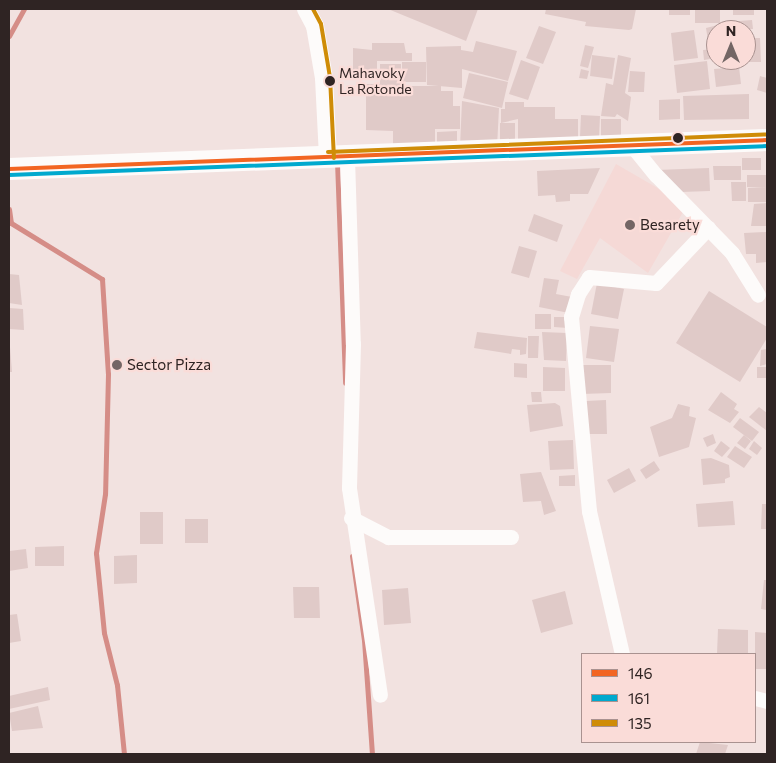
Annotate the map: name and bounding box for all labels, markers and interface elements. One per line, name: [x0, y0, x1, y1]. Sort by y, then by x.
north arrow: [706, 20, 756, 70]
text: N: [726, 22, 736, 39]
place label: Mahavoky La Rotonde: [339, 65, 412, 98]
marker: Mahavoky La Rotonde: [325, 76, 335, 86]
unlabelled marker: [673, 133, 683, 143]
place label: Besarety: [640, 216, 700, 234]
marker: Besarety: [624, 219, 636, 231]
place label: Sector Pizza: [127, 356, 211, 374]
marker: Sector Pizza: [111, 359, 123, 371]
legend: [581, 653, 756, 743]
text: 146: [628, 664, 653, 682]
text: 161: [628, 689, 650, 707]
text: 135: [628, 714, 652, 732]

